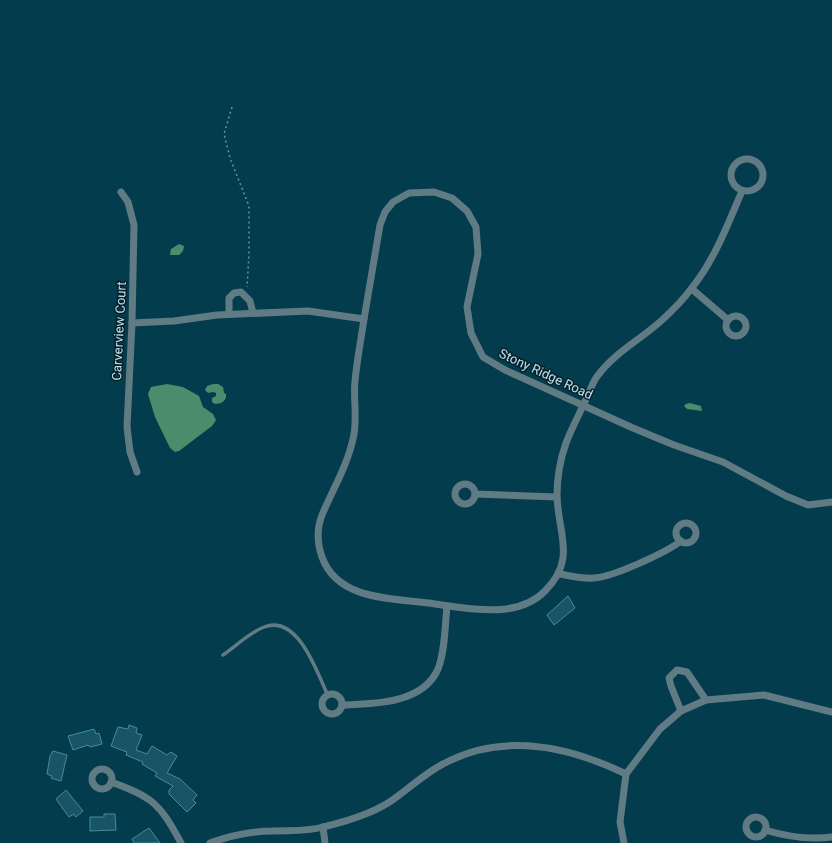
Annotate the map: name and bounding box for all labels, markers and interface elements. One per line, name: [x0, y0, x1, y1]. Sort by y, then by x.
street label: Carverview Court: [109, 281, 129, 381]
street label: Stony Ridge Road: [497, 346, 595, 402]

